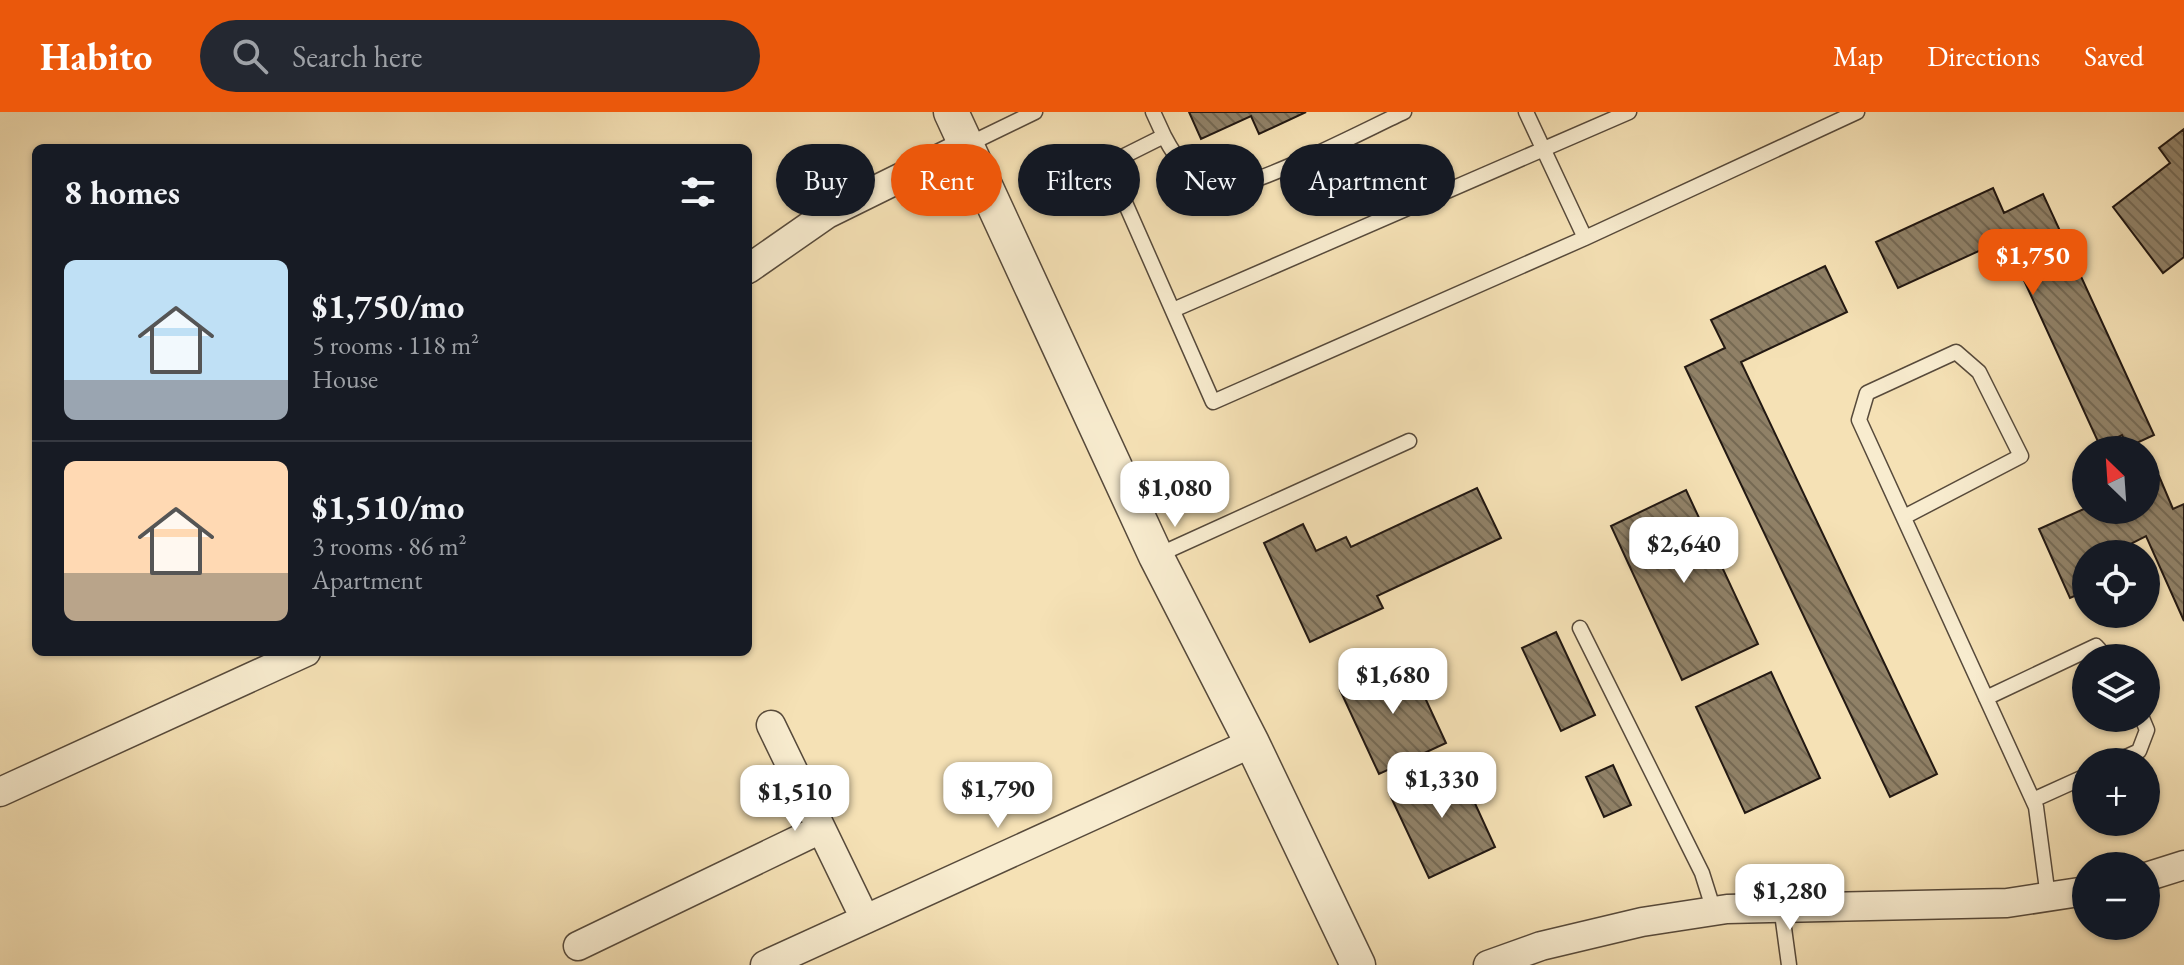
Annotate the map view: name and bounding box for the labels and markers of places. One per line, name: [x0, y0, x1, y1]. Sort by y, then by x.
pin: $1,750: [1968, 229, 2098, 297]
pin: $1,080: [1110, 461, 1240, 529]
pin: $2,640: [1619, 517, 1749, 585]
pin: $1,680: [1328, 648, 1458, 716]
pin: $1,330: [1377, 752, 1507, 820]
pin: $1,790: [933, 762, 1063, 830]
pin: $1,510: [730, 765, 860, 833]
pin: $1,280: [1725, 864, 1855, 932]

